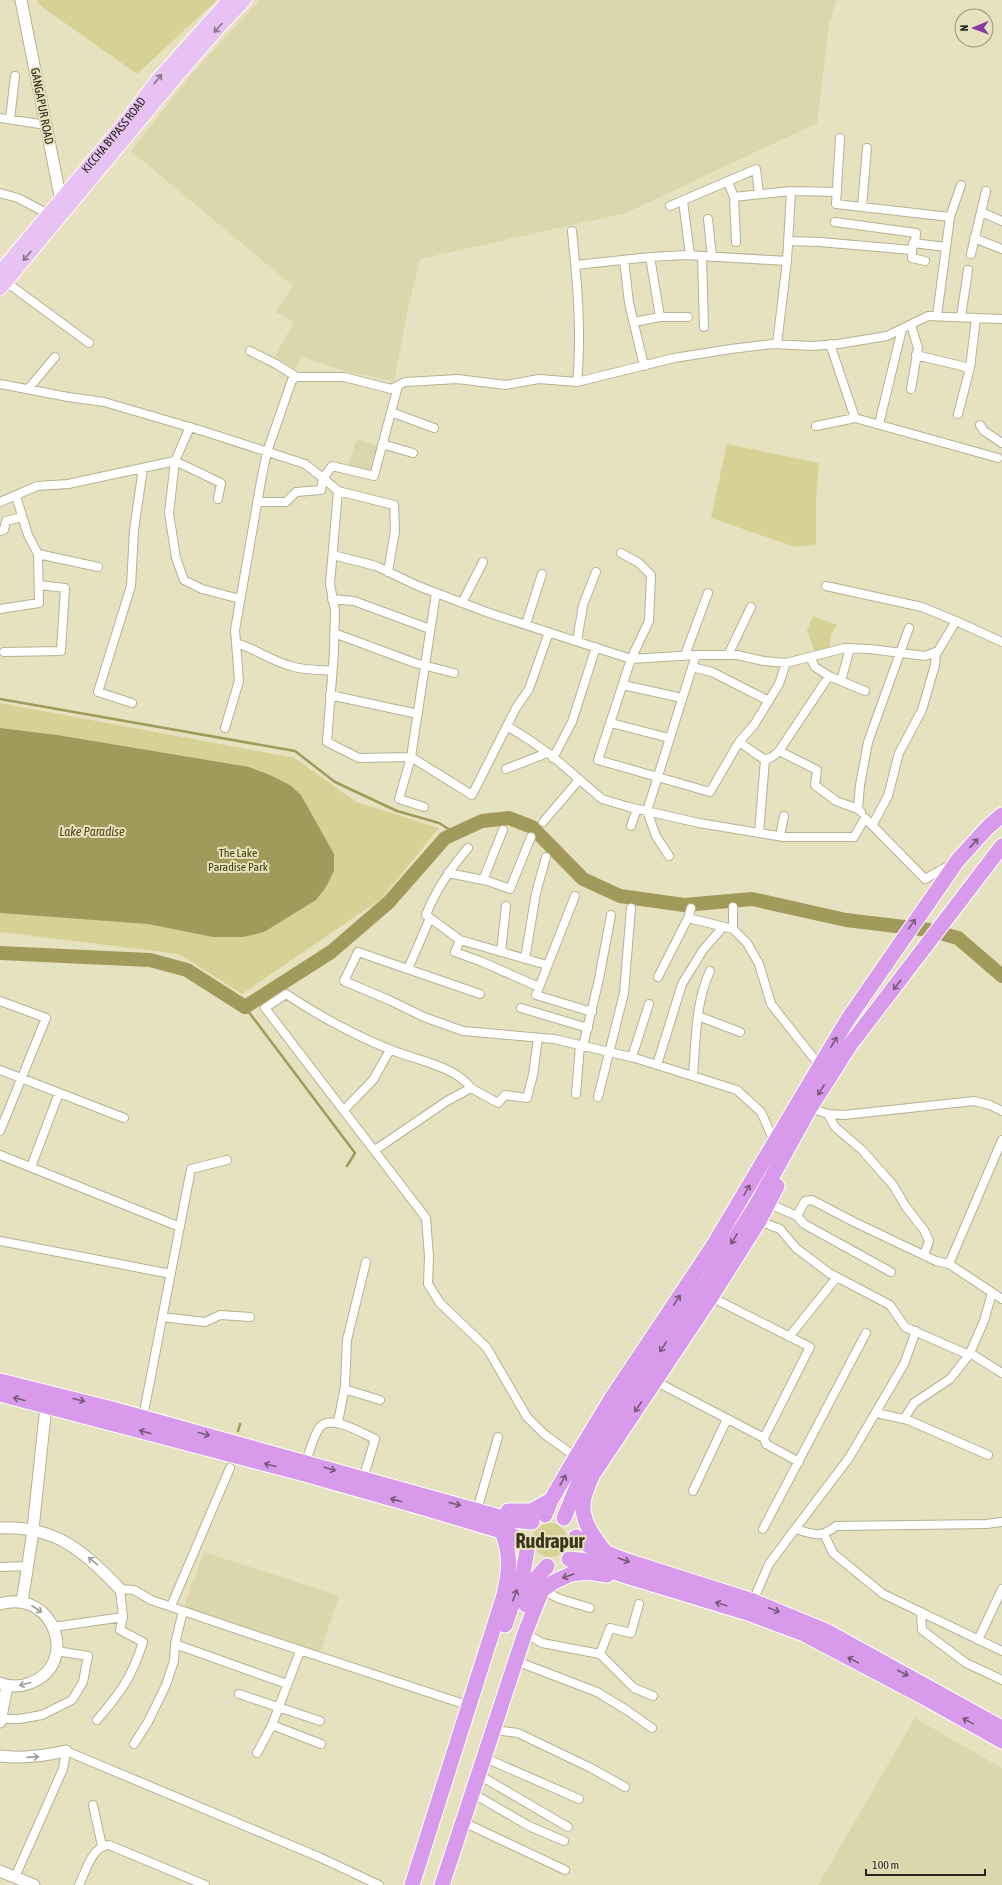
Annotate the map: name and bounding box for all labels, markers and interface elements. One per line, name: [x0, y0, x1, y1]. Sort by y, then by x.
north arrow: [954, 8, 994, 48]
one-way arrow: [214, 23, 223, 33]
text: N: [958, 25, 970, 32]
street label: GANGAPUR ROAD: [28, 67, 56, 146]
one-way arrow: [154, 74, 162, 85]
street label: KICCHA BYPASS ROAD: [79, 94, 149, 176]
one-way arrow: [23, 251, 31, 262]
water label: Lake Paradise: [59, 824, 125, 839]
one-way arrow: [970, 837, 979, 848]
park label: The Lake Paradise Park: [208, 846, 269, 874]
one-way arrow: [908, 919, 916, 930]
one-way arrow: [892, 979, 901, 990]
one-way arrow: [831, 1036, 839, 1048]
one-way arrow: [817, 1084, 825, 1096]
one-way arrow: [744, 1184, 752, 1196]
one-way arrow: [730, 1233, 738, 1245]
one-way arrow: [673, 1294, 681, 1305]
one-way arrow: [659, 1341, 667, 1352]
one-way arrow: [13, 1395, 26, 1402]
one-way arrow: [72, 1397, 85, 1405]
one-way arrow: [634, 1401, 642, 1412]
one-way arrow: [138, 1428, 151, 1435]
one-way arrow: [198, 1431, 211, 1438]
one-way arrow: [264, 1461, 277, 1468]
one-way arrow: [323, 1466, 336, 1473]
one-way arrow: [559, 1474, 567, 1486]
one-way arrow: [389, 1496, 402, 1503]
one-way arrow: [448, 1501, 461, 1509]
district label: Rudrapur: [516, 1529, 586, 1552]
one-way arrow: [88, 1557, 98, 1566]
one-way arrow: [617, 1557, 629, 1565]
one-way arrow: [561, 1573, 574, 1580]
one-way arrow: [512, 1590, 520, 1602]
one-way arrow: [715, 1600, 728, 1607]
one-way arrow: [31, 1605, 43, 1613]
one-way arrow: [767, 1607, 779, 1614]
one-way arrow: [848, 1656, 860, 1663]
one-way arrow: [896, 1670, 908, 1677]
one-way arrow: [19, 1681, 32, 1688]
one-way arrow: [962, 1717, 974, 1725]
one-way arrow: [26, 1753, 39, 1760]
scale bar: [866, 1851, 985, 1877]
text: 100 m: [872, 1858, 899, 1872]

